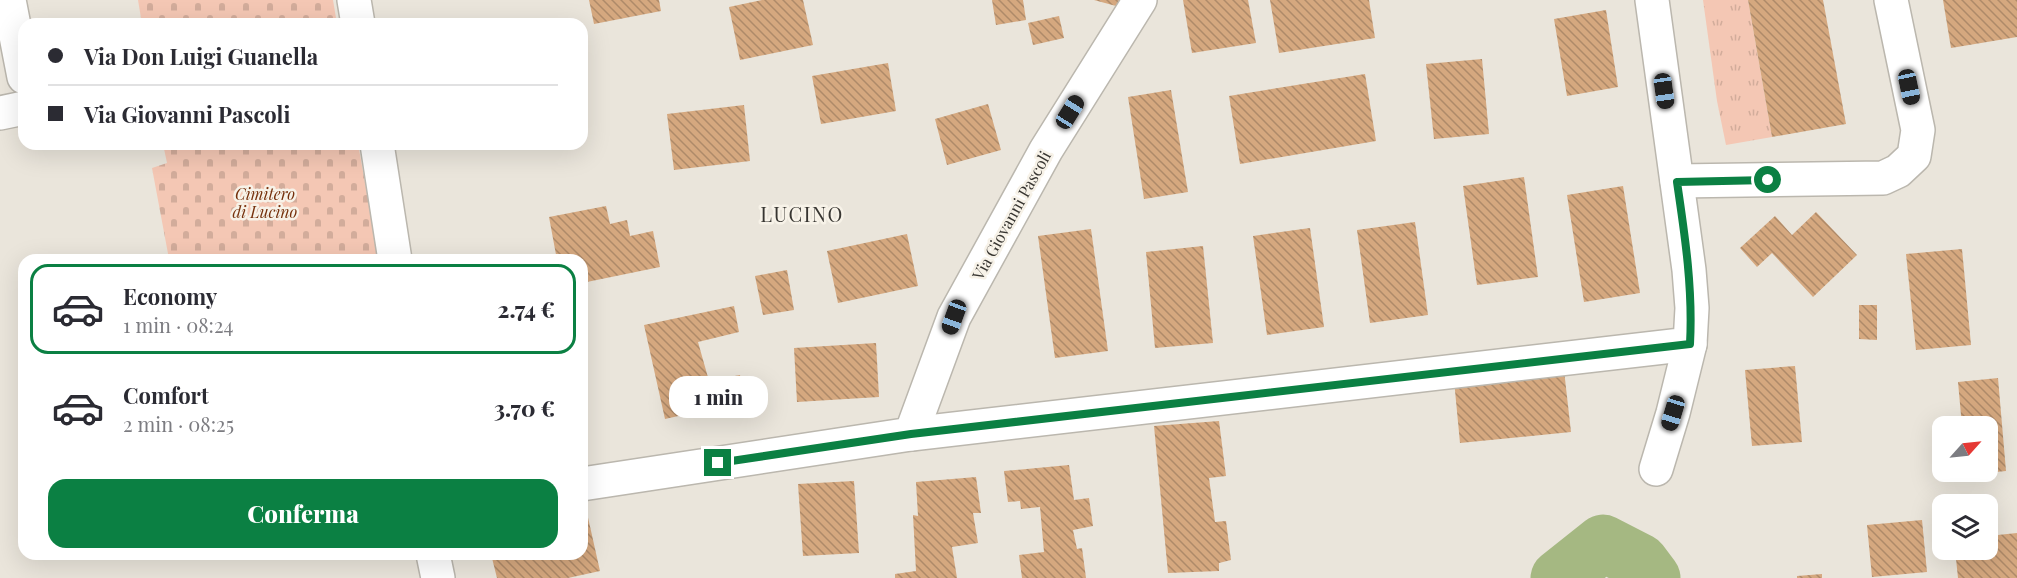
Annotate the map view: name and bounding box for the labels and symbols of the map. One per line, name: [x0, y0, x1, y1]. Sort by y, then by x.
car: [1896, 68, 1922, 106]
car: [1653, 72, 1675, 110]
car: [1053, 92, 1087, 132]
street label: Via Giovanni Pascoli: [966, 147, 1055, 284]
route start: [1754, 166, 1781, 193]
park label: Cimitero di Lucino: [233, 183, 298, 222]
district label: LUCINO: [760, 200, 844, 227]
car: [939, 297, 969, 337]
callout: 1 min: [668, 376, 768, 418]
car: [1659, 393, 1687, 433]
north arrow: [1932, 416, 1998, 482]
route end: [704, 449, 731, 476]

